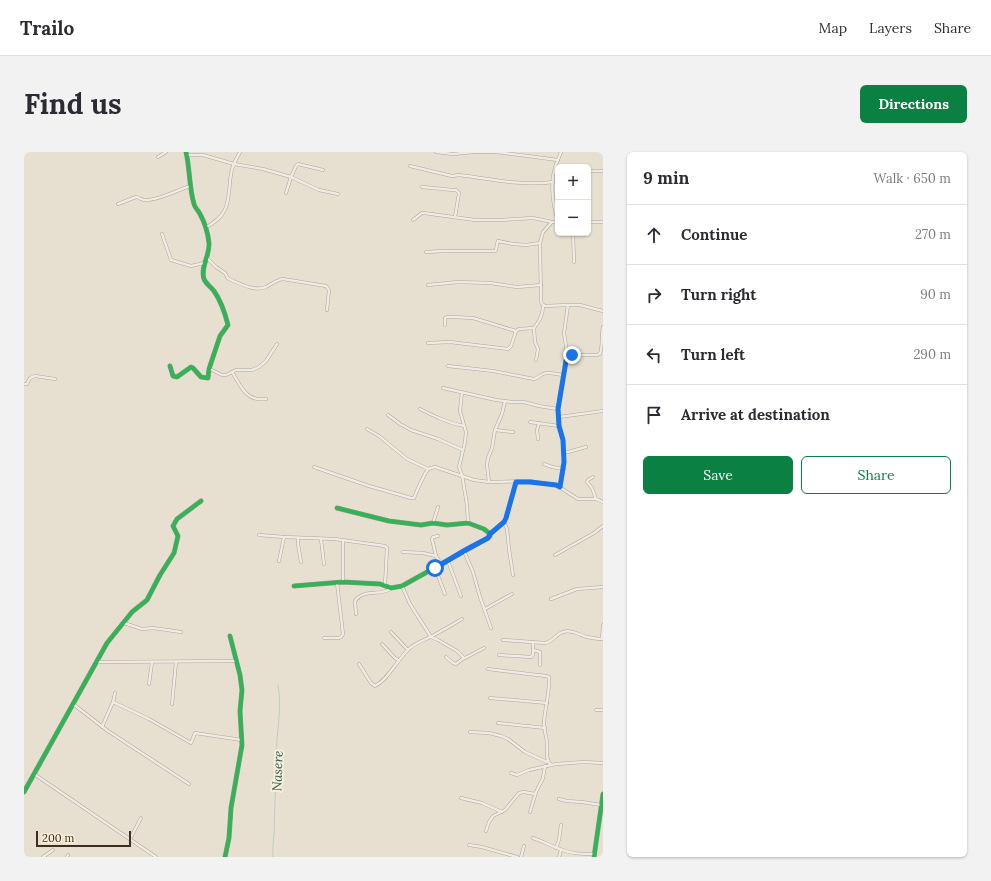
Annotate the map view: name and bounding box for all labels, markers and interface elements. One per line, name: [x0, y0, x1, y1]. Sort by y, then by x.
text: Trailo: [20, 16, 74, 40]
text: Map: [819, 19, 847, 37]
text: Layers: [869, 19, 912, 37]
text: Share: [934, 19, 971, 37]
button: Directions: [860, 85, 967, 123]
text: Find us: [24, 86, 122, 122]
map controls: [555, 164, 591, 236]
button: +: [555, 164, 591, 200]
text: 9 min: [643, 167, 689, 189]
text: Walk · 650 m: [874, 170, 951, 187]
button: −: [555, 200, 591, 236]
icon: ahead: [643, 224, 665, 246]
text: Continue: [681, 225, 747, 244]
text: 270 m: [915, 226, 951, 243]
icon: right: [643, 284, 665, 306]
text: Turn right: [681, 285, 757, 304]
text: 90 m: [920, 286, 951, 303]
icon: left: [643, 344, 665, 366]
text: Turn left: [681, 345, 745, 364]
route end: [563, 346, 581, 364]
text: 290 m: [913, 346, 951, 363]
icon: arrive: [643, 404, 665, 426]
text: Arrive at destination: [681, 405, 830, 424]
button: Save: [643, 456, 793, 494]
button: Share: [801, 456, 951, 494]
route start: [426, 559, 444, 577]
water label: Nasere: [268, 750, 287, 792]
scale bar: [36, 829, 131, 848]
text: 200 m: [42, 831, 74, 845]

